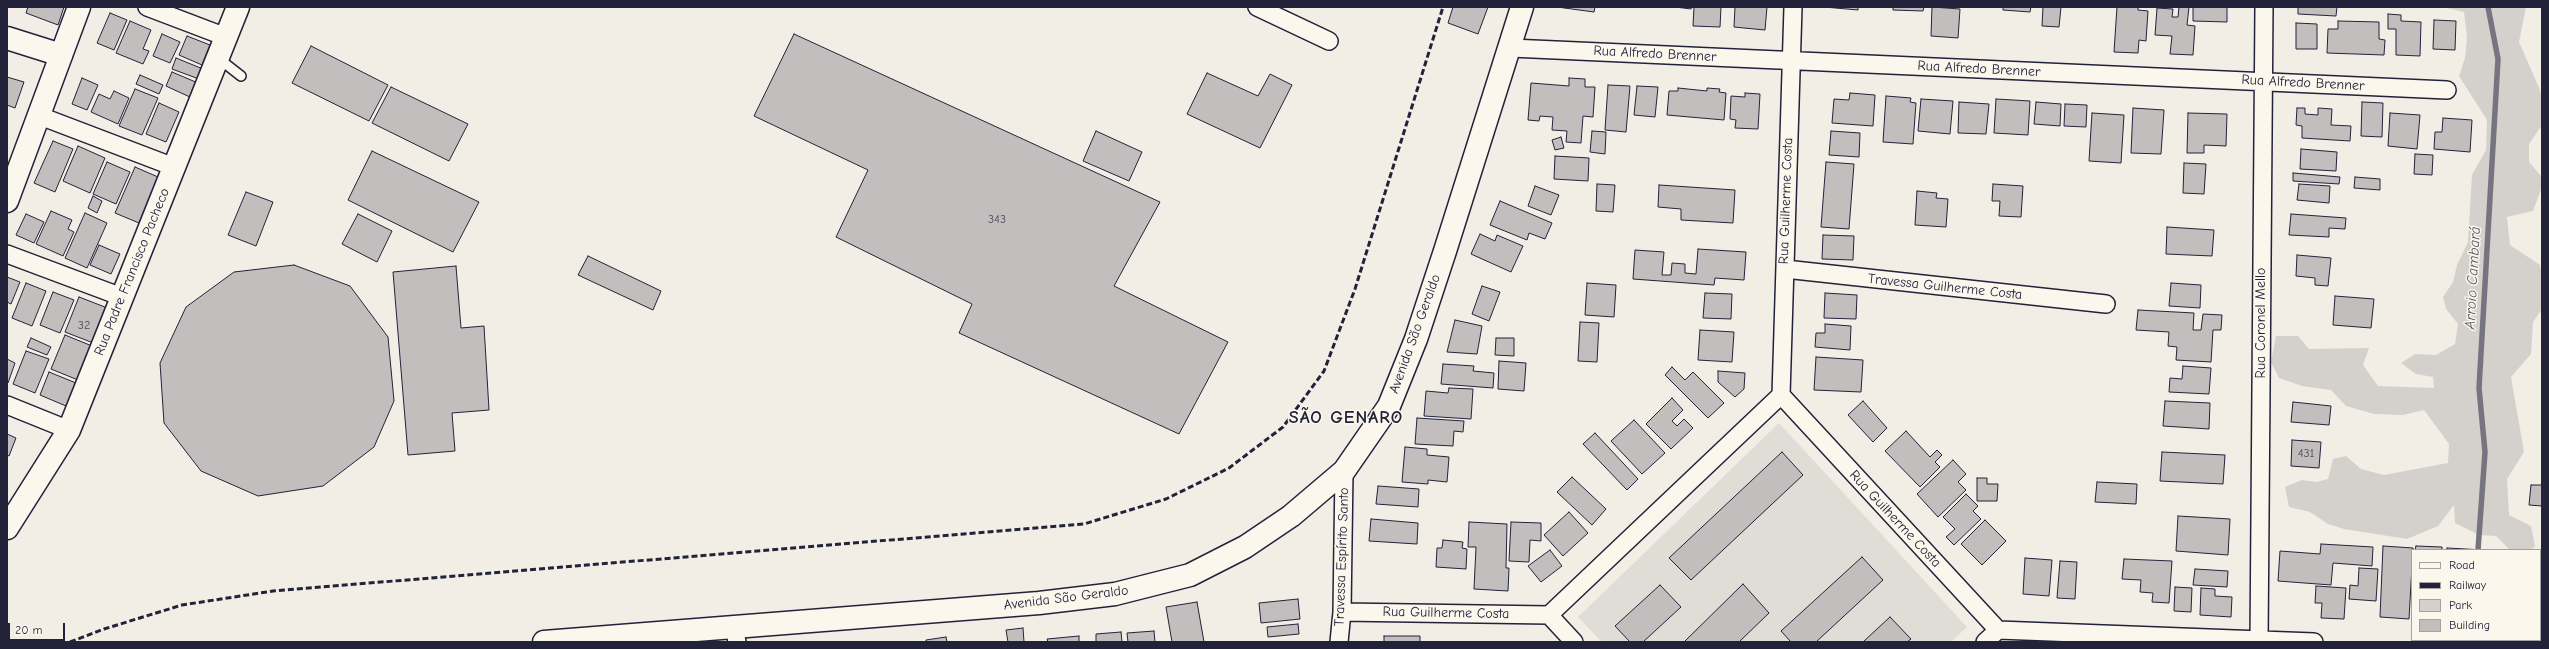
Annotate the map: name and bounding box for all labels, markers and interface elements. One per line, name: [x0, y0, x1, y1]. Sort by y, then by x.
street label: Rua Alfredo Brenner: [1593, 42, 1717, 66]
street label: Rua Alfredo Brenner: [1917, 57, 2041, 81]
street label: Rua Alfredo Brenner: [2241, 71, 2365, 95]
street label: Rua Guilherme Costa: [1775, 137, 1797, 265]
street label: Rua Padre Francisco Pacheco: [91, 186, 173, 358]
house number: 343: [988, 213, 1006, 227]
water label: Arroio Cambará: [2461, 226, 2485, 330]
street label: Rua Coronel Mello: [2253, 268, 2269, 378]
street label: Travessa Guilherme Costa: [1867, 271, 2023, 303]
street label: Avenida São Geraldo: [1386, 272, 1444, 396]
house number: 32: [78, 319, 90, 333]
district label: SÃO GENARO: [1289, 407, 1403, 429]
house number: 431: [2298, 447, 2314, 461]
street label: Rua Guilherme Costa: [1846, 467, 1944, 571]
street label: Travessa Espírito Santo: [1331, 487, 1353, 627]
legend: [2411, 549, 2541, 641]
text: Road: [2449, 558, 2475, 572]
text: Railway: [2449, 578, 2486, 592]
street label: Avenida São Geraldo: [1003, 582, 1129, 614]
text: Park: [2449, 598, 2472, 612]
street label: Rua Guilherme Costa: [1383, 603, 1509, 623]
scale bar: [10, 615, 67, 641]
text: Building: [2449, 618, 2490, 632]
text: 20 m: [15, 623, 43, 637]

